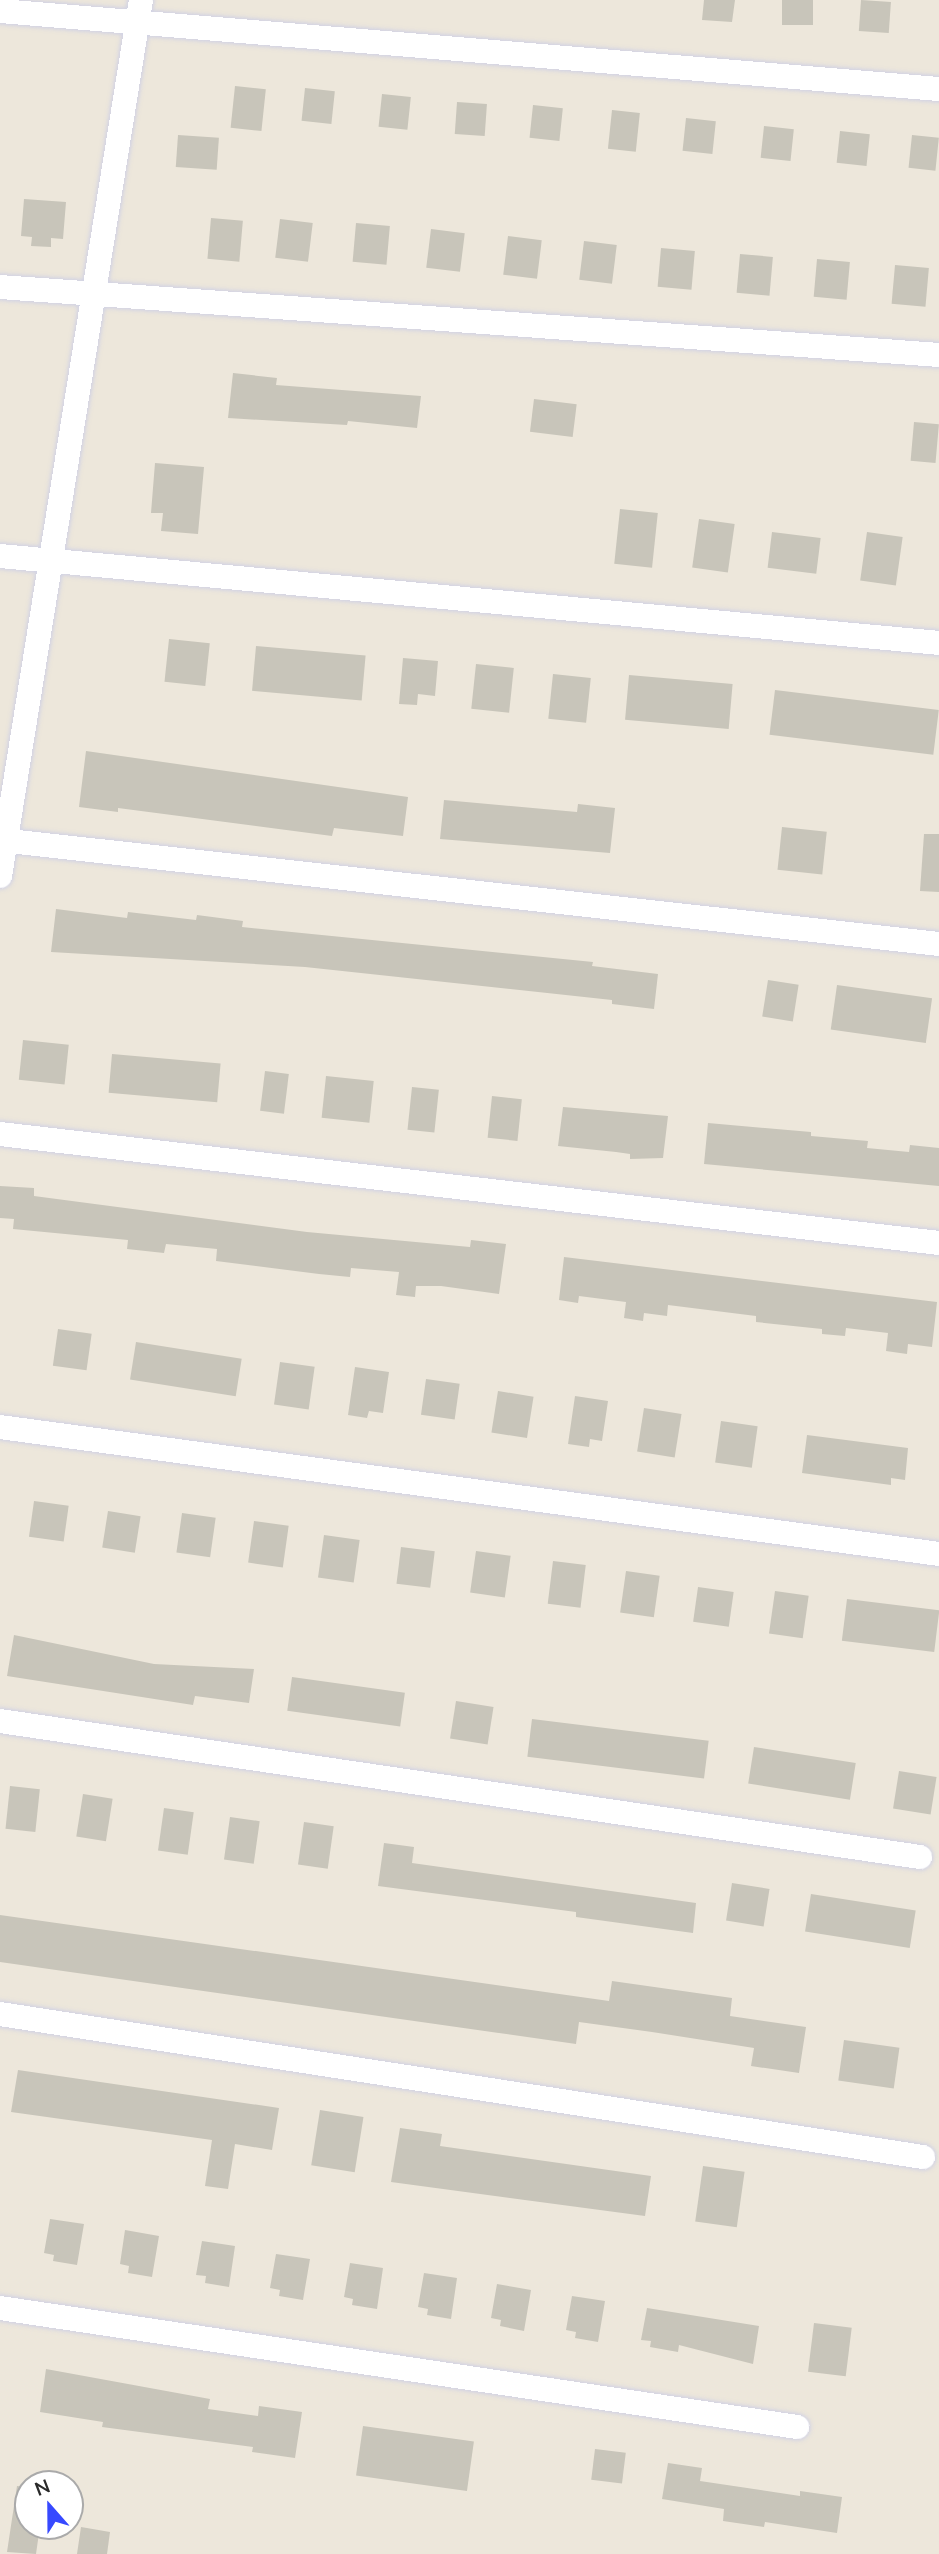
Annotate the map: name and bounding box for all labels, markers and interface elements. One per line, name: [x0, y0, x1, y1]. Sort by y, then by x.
north arrow: [14, 2470, 84, 2540]
text: N: [31, 2473, 53, 2501]

